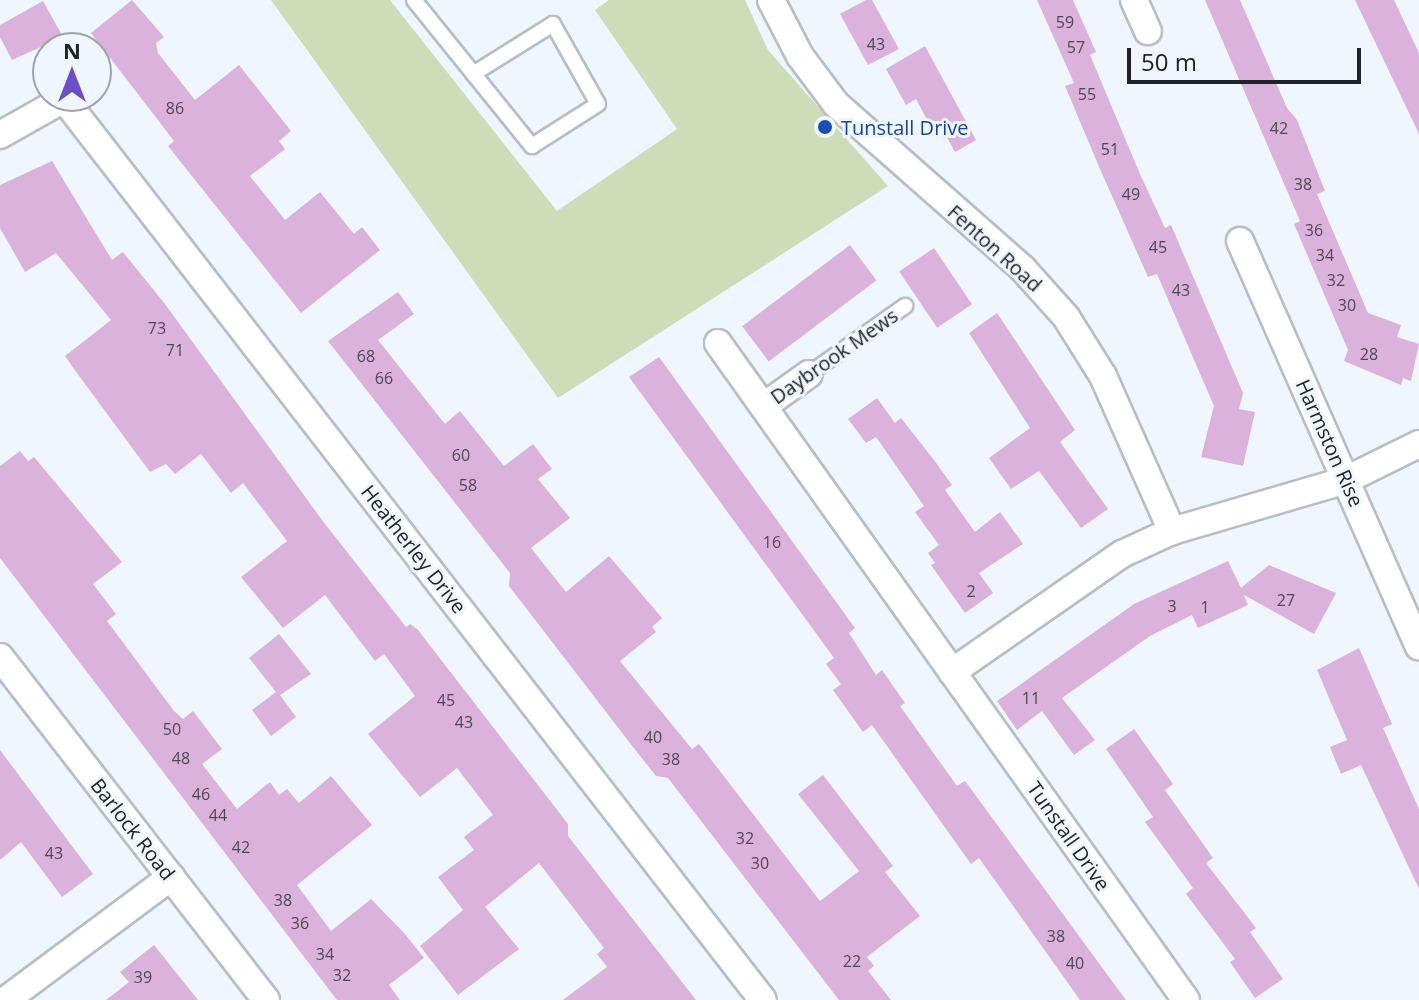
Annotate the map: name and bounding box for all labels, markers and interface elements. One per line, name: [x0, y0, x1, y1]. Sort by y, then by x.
house number: 59: [1056, 12, 1074, 32]
north arrow: [32, 32, 112, 112]
scale bar: [1131, 32, 1365, 82]
house number: 43: [867, 34, 885, 54]
text: N: [63, 35, 81, 65]
house number: 57: [1067, 37, 1085, 57]
text: 50 m: [1141, 45, 1197, 78]
house number: 55: [1078, 84, 1096, 104]
house number: 86: [166, 98, 184, 118]
place label: Tunstall Drive: [841, 115, 969, 139]
marker: Tunstall Drive: [816, 118, 834, 136]
house number: 42: [1270, 118, 1288, 138]
house number: 51: [1101, 139, 1119, 159]
house number: 38: [1294, 174, 1312, 194]
house number: 49: [1122, 184, 1140, 204]
street label: Fenton Road: [943, 200, 1047, 296]
house number: 36: [1305, 220, 1323, 240]
house number: 45: [1149, 237, 1167, 257]
house number: 34: [1316, 245, 1334, 265]
house number: 32: [1327, 270, 1345, 290]
house number: 43: [1172, 280, 1190, 300]
house number: 30: [1338, 295, 1356, 315]
street label: Daybrook Mews: [766, 303, 902, 409]
house number: 73: [148, 318, 166, 338]
house number: 71: [166, 340, 184, 360]
house number: 28: [1360, 344, 1378, 364]
house number: 68: [357, 346, 375, 366]
house number: 66: [375, 368, 393, 388]
street label: Harmston Rise: [1291, 376, 1369, 510]
house number: 60: [452, 445, 470, 465]
house number: 58: [459, 475, 477, 495]
street label: Heatherley Drive: [356, 480, 472, 618]
house number: 16: [763, 532, 781, 552]
house number: 2: [966, 581, 976, 601]
house number: 27: [1277, 590, 1295, 610]
house number: 3: [1167, 596, 1177, 616]
house number: 1: [1200, 597, 1210, 617]
house number: 11: [1022, 688, 1040, 708]
house number: 45: [437, 690, 455, 710]
house number: 43: [455, 712, 473, 732]
house number: 50: [163, 719, 181, 739]
house number: 40: [644, 727, 662, 747]
house number: 48: [172, 748, 190, 768]
house number: 38: [662, 749, 680, 769]
street label: Barlock Road: [86, 773, 180, 885]
street label: Tunstall Drive: [1023, 777, 1115, 895]
house number: 46: [192, 784, 210, 804]
house number: 44: [209, 805, 227, 825]
house number: 32: [736, 828, 754, 848]
house number: 42: [232, 837, 250, 857]
house number: 43: [45, 843, 63, 863]
house number: 30: [751, 853, 769, 873]
house number: 38: [274, 890, 292, 910]
house number: 36: [291, 913, 309, 933]
house number: 38: [1047, 926, 1065, 946]
house number: 34: [316, 944, 334, 964]
house number: 22: [843, 951, 861, 971]
house number: 40: [1066, 953, 1084, 973]
house number: 32: [333, 965, 351, 985]
house number: 39: [134, 967, 152, 987]

